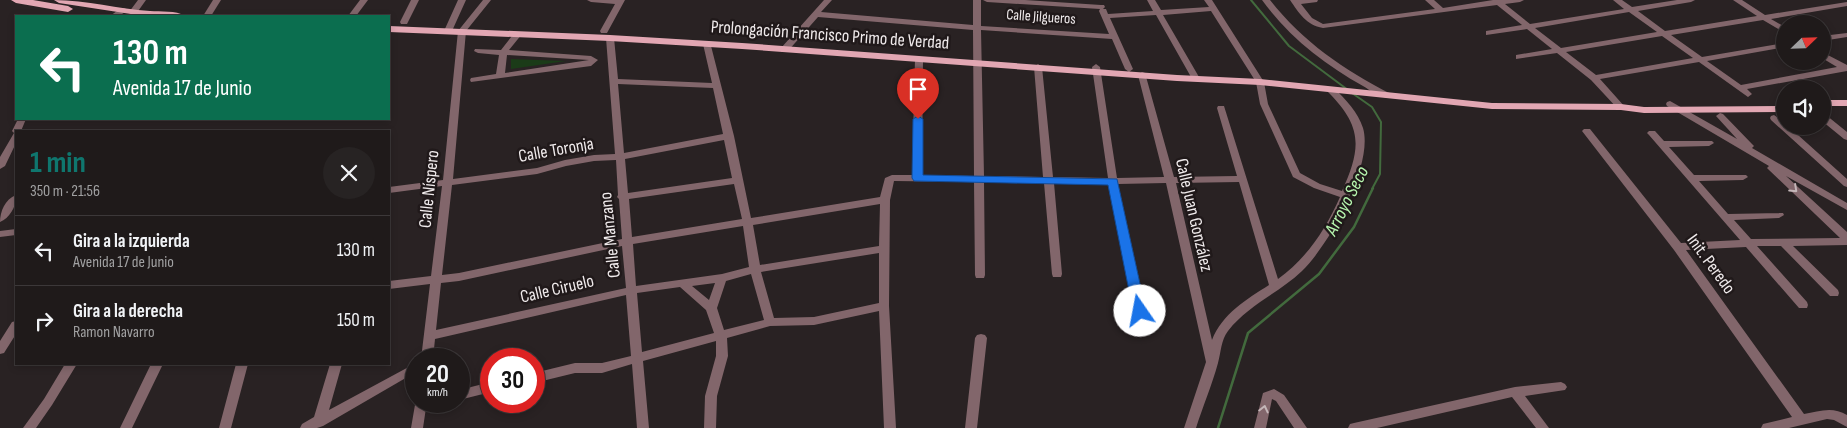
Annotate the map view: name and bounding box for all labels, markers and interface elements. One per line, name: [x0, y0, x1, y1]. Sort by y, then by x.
street label: Calle Jilgueros: [1006, 5, 1076, 29]
north arrow: [1776, 15, 1831, 70]
map controls: [1776, 15, 1831, 135]
street label: Prolongación Francisco Primo de Verdad: [710, 16, 950, 54]
text: 130 m: [113, 32, 188, 75]
icon: left: [30, 35, 95, 100]
pin: [897, 68, 939, 119]
text: Avenida 17 de Junio: [113, 75, 252, 102]
icon: arrive: [904, 75, 932, 103]
button: sound: [1776, 80, 1831, 135]
street label: Calle Toronja: [517, 133, 595, 167]
text: 1 min: [30, 145, 86, 181]
button: close: [323, 147, 375, 199]
street label: Calle Níspero: [414, 149, 444, 229]
street label: Calle Juan González: [1171, 156, 1217, 274]
water label: Arroyo Seco: [1319, 162, 1374, 240]
text: 350 m · 21:56: [30, 182, 100, 201]
one-way arrow: [1788, 183, 1797, 192]
street label: Calle Manzano: [595, 191, 625, 279]
text: Gira a la izquierda: [73, 230, 190, 253]
street label: Init. Peredo: [1682, 230, 1740, 298]
icon: left: [30, 237, 58, 265]
text: 130 m: [337, 239, 375, 262]
text: Avenida 17 de Junio: [73, 253, 174, 272]
street label: Calle Ciruelo: [518, 270, 596, 308]
position arrow: [1113, 284, 1165, 336]
text: Gira a la derecha: [73, 300, 183, 323]
icon: right: [30, 307, 58, 335]
text: 150 m: [337, 309, 375, 332]
text: Ramon Navarro: [73, 323, 155, 342]
speed limit sign: 30: [480, 348, 545, 413]
text: 20: [426, 359, 449, 390]
text: km/h: [427, 385, 448, 400]
one-way arrow: [1258, 404, 1269, 413]

